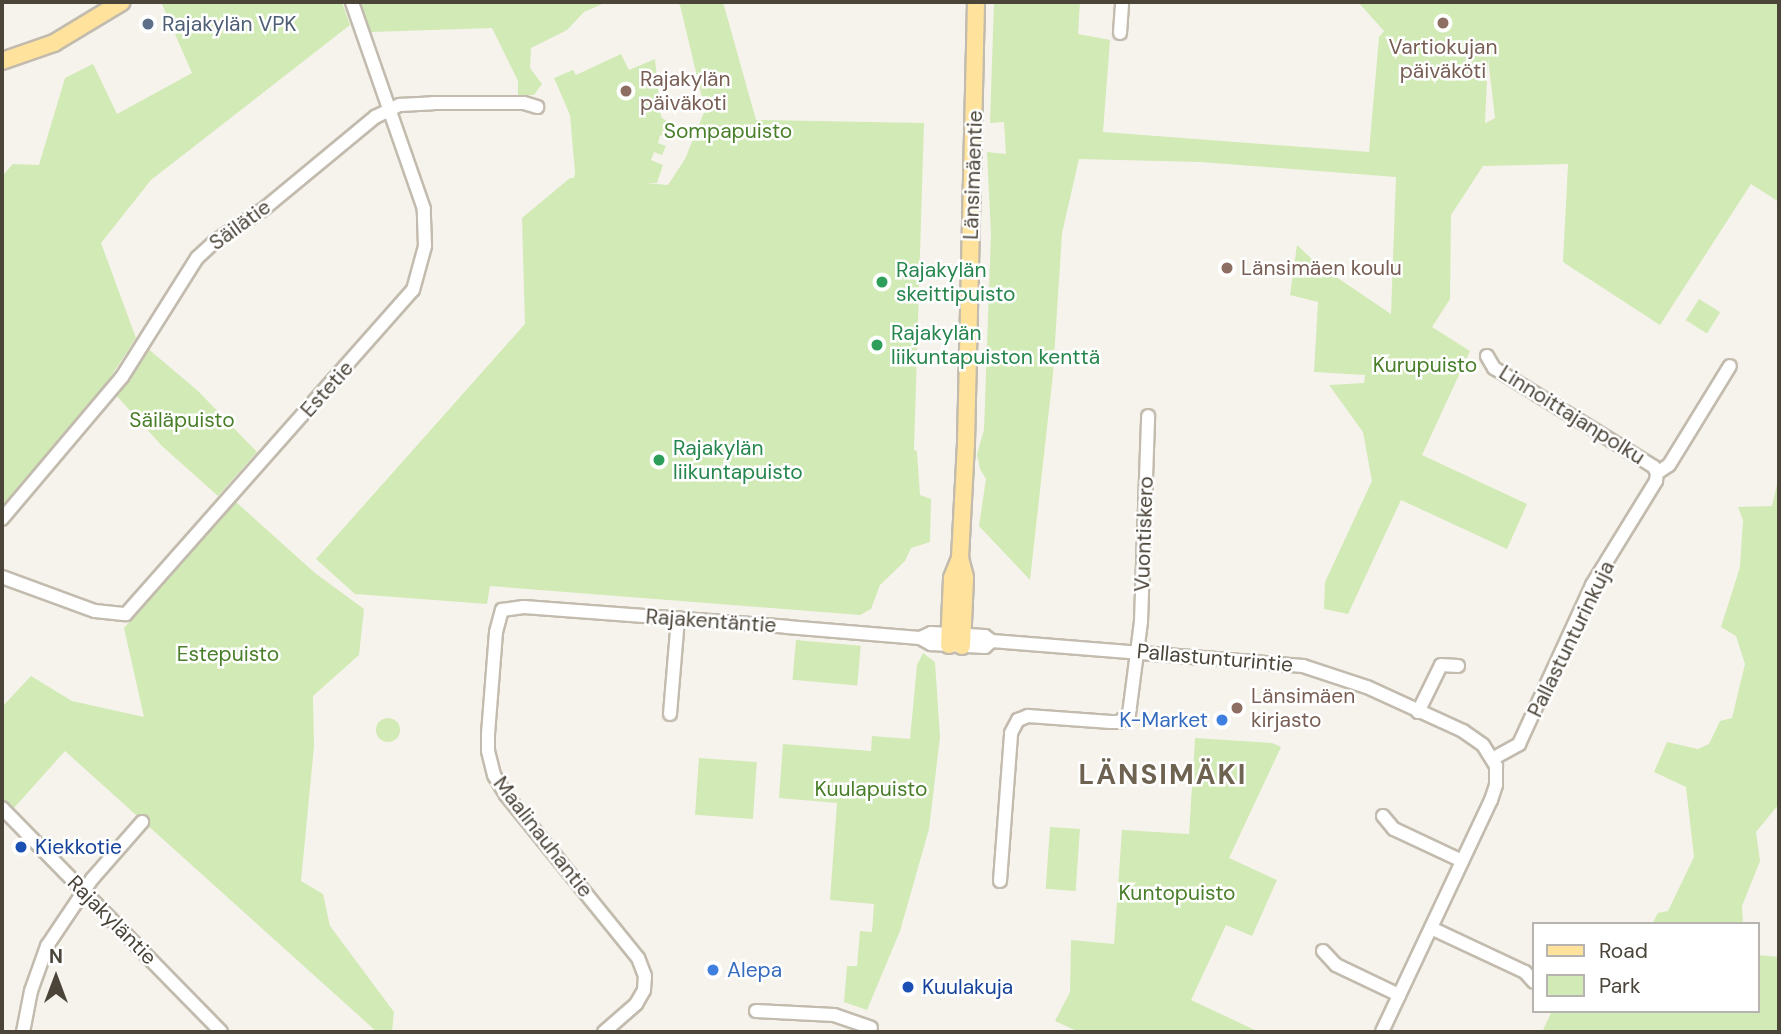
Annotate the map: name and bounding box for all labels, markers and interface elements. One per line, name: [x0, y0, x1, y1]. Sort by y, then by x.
place label: Rajakylän VPK: [162, 11, 297, 37]
marker: Vartiokujan päiväköti: [1435, 15, 1451, 31]
marker: Rajakylän VPK: [140, 16, 156, 32]
place label: Vartiokujan päiväköti: [1389, 34, 1497, 84]
place label: Rajakylän päiväkoti: [640, 66, 731, 116]
marker: Rajakylän päiväkoti: [618, 83, 634, 99]
street label: Länsimäentie: [958, 110, 988, 240]
park label: Sompapuisto: [664, 118, 792, 144]
street label: Säilätie: [204, 194, 276, 256]
place label: Länsimäen koulu: [1241, 255, 1402, 281]
place label: Rajakylän skeittipuisto: [896, 257, 1016, 307]
marker: Länsimäen koulu: [1219, 260, 1235, 276]
marker: Rajakylän skeittipuisto: [874, 274, 890, 290]
place label: Rajakylän liikuntapuiston kenttä: [891, 320, 1100, 370]
marker: Rajakylän liikuntapuiston kenttä: [869, 337, 885, 353]
park label: Kurupuisto: [1373, 352, 1477, 378]
street label: Estetie: [295, 356, 359, 422]
street label: Linnoittajanpolku: [1494, 360, 1650, 470]
park label: Säiläpuisto: [129, 407, 235, 433]
place label: Rajakylän liikuntapuisto: [673, 435, 803, 485]
marker: Rajakylän liikuntapuisto: [651, 452, 667, 468]
street label: Vuontiskero: [1129, 476, 1159, 592]
street label: Pallastunturinkuja: [1522, 557, 1620, 721]
street label: Rajakentäntie: [645, 604, 777, 638]
street label: Pallastunturintie: [1136, 639, 1294, 677]
park label: Estepuisto: [177, 641, 279, 667]
place label: Länsimäen kirjasto: [1251, 683, 1355, 733]
marker: Länsimäen kirjasto: [1229, 700, 1245, 716]
place label: K-Market: [1119, 707, 1208, 733]
marker: K-Market: [1214, 712, 1230, 728]
district label: LÄNSIMÄKI: [1080, 758, 1246, 792]
street label: Maalinauhantie: [488, 772, 598, 902]
park label: Kuulapuisto: [815, 776, 927, 802]
place label: Kiekkotie: [35, 834, 122, 860]
marker: Kiekkotie: [13, 839, 29, 855]
street label: Rajakyläntie: [62, 870, 162, 970]
park label: Kuntopuisto: [1118, 880, 1236, 906]
legend: [1532, 922, 1760, 1013]
text: Road: [1599, 937, 1648, 965]
north arrow: [21, 943, 91, 1013]
text: N: [49, 944, 63, 969]
place label: Alepa: [727, 957, 782, 983]
marker: Alepa: [705, 962, 721, 978]
text: Park: [1599, 972, 1640, 1000]
place label: Kuulakuja: [922, 974, 1013, 1000]
marker: Kuulakuja: [900, 979, 916, 995]

